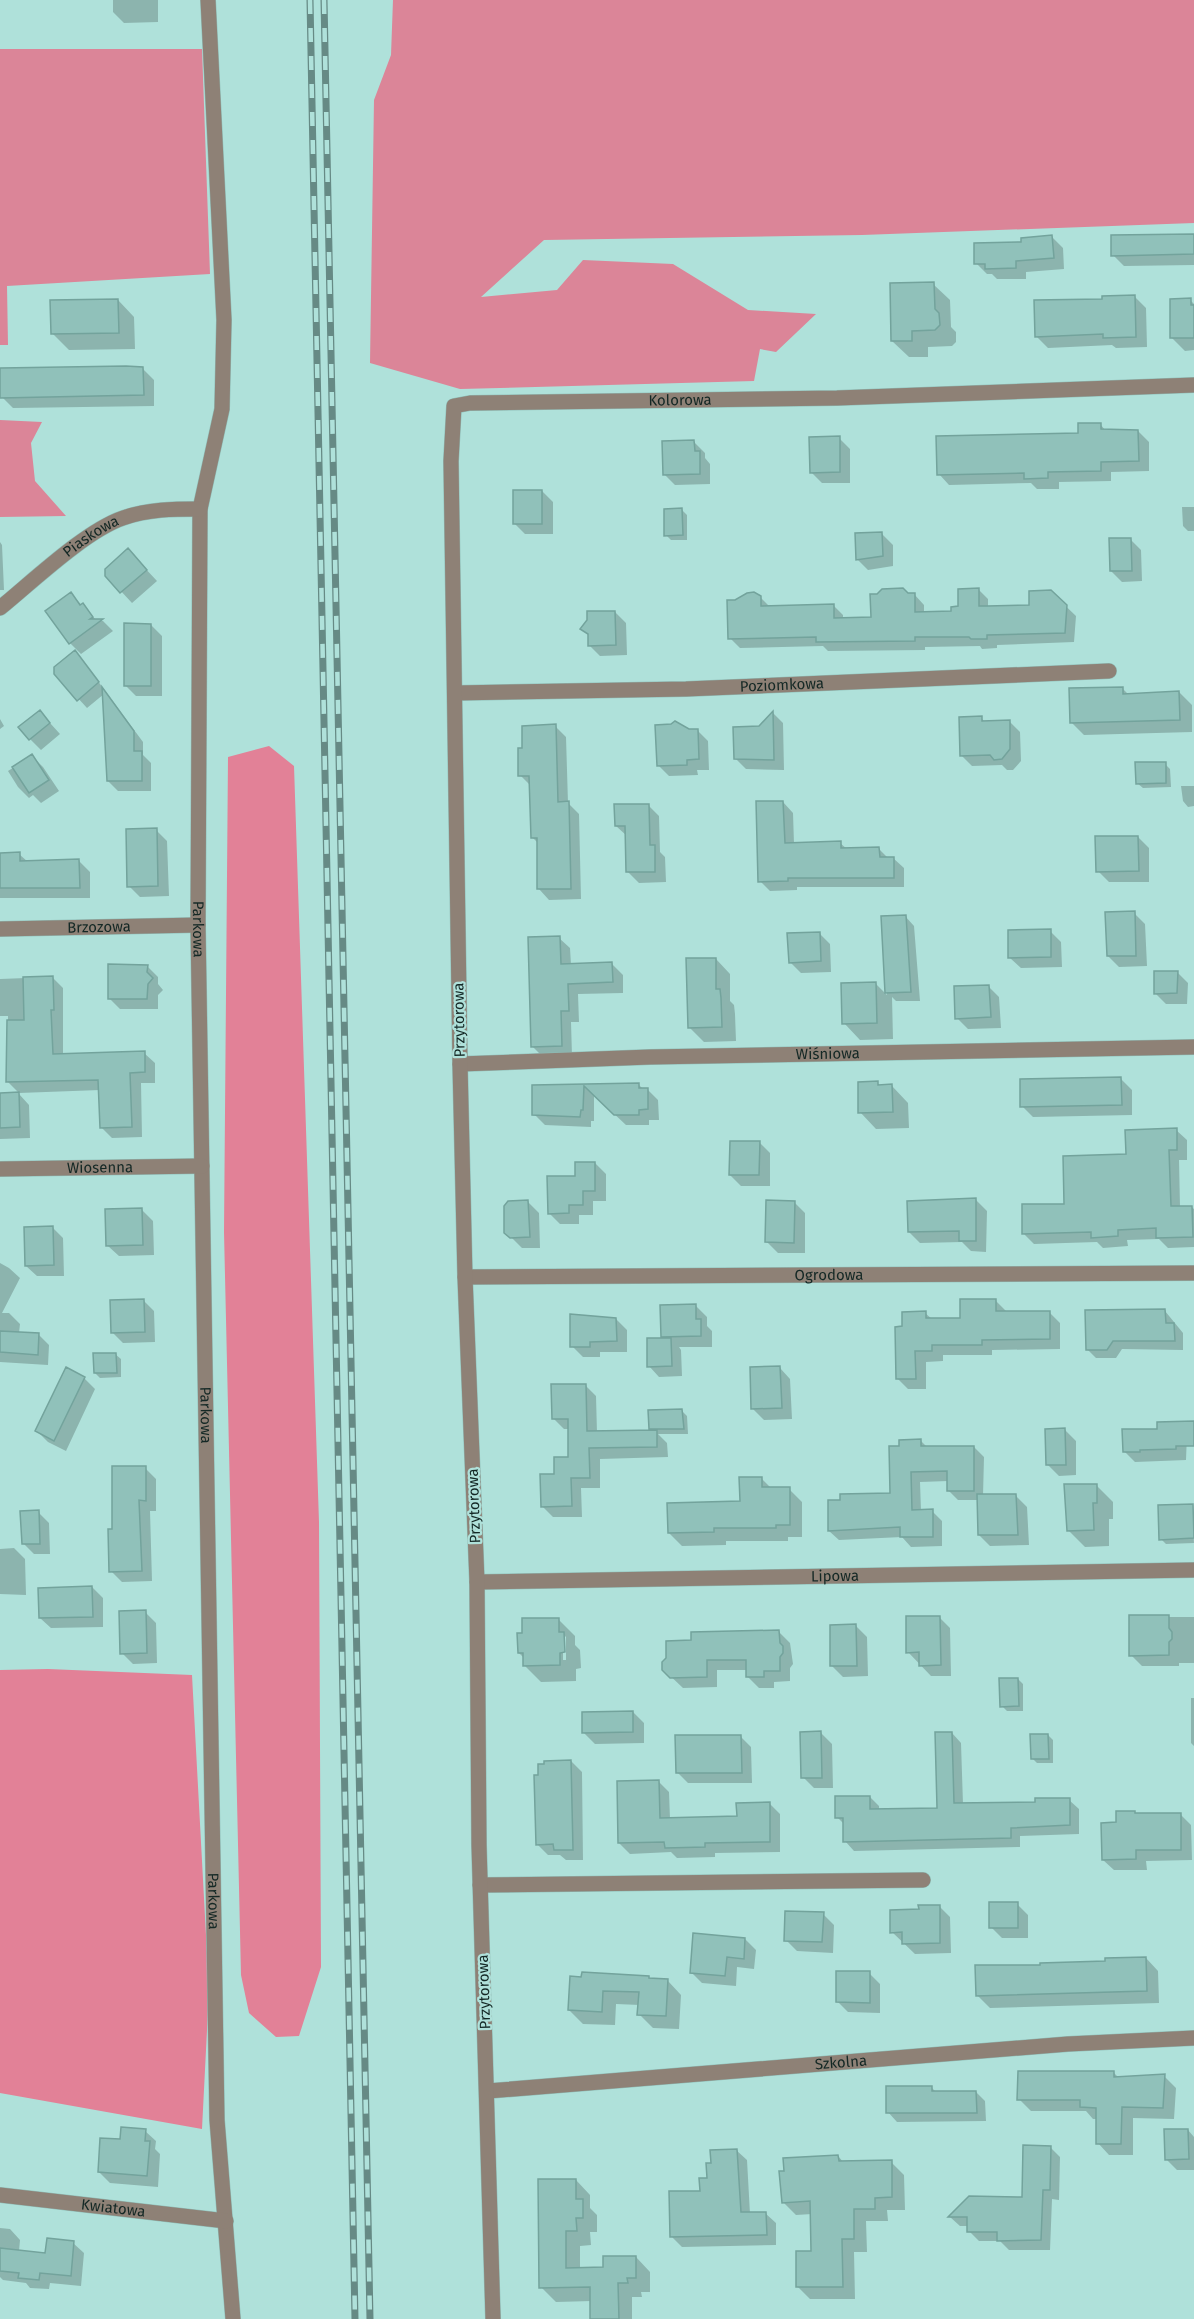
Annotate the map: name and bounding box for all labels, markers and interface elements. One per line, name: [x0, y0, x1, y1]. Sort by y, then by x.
street label: Kolorowa: [648, 391, 712, 410]
street label: Piaskowa: [59, 512, 122, 561]
street label: Poziomkowa: [739, 674, 824, 696]
street label: Parkowa: [189, 901, 208, 958]
street label: Brzozowa: [67, 917, 131, 937]
street label: Przytorowa: [449, 982, 469, 1058]
street label: Wiśniowa: [796, 1044, 860, 1063]
street label: Wiosenna: [67, 1158, 133, 1177]
street label: Ogrodowa: [795, 1266, 863, 1284]
street label: Parkowa: [196, 1387, 215, 1444]
street label: Przytorowa: [464, 1468, 484, 1544]
street label: Lipowa: [811, 1567, 859, 1585]
street label: Parkowa: [204, 1872, 223, 1930]
street label: Przytorowa: [474, 1954, 494, 2030]
street label: Szkolna: [814, 2051, 868, 2073]
street label: Kwiatowa: [80, 2195, 146, 2221]

